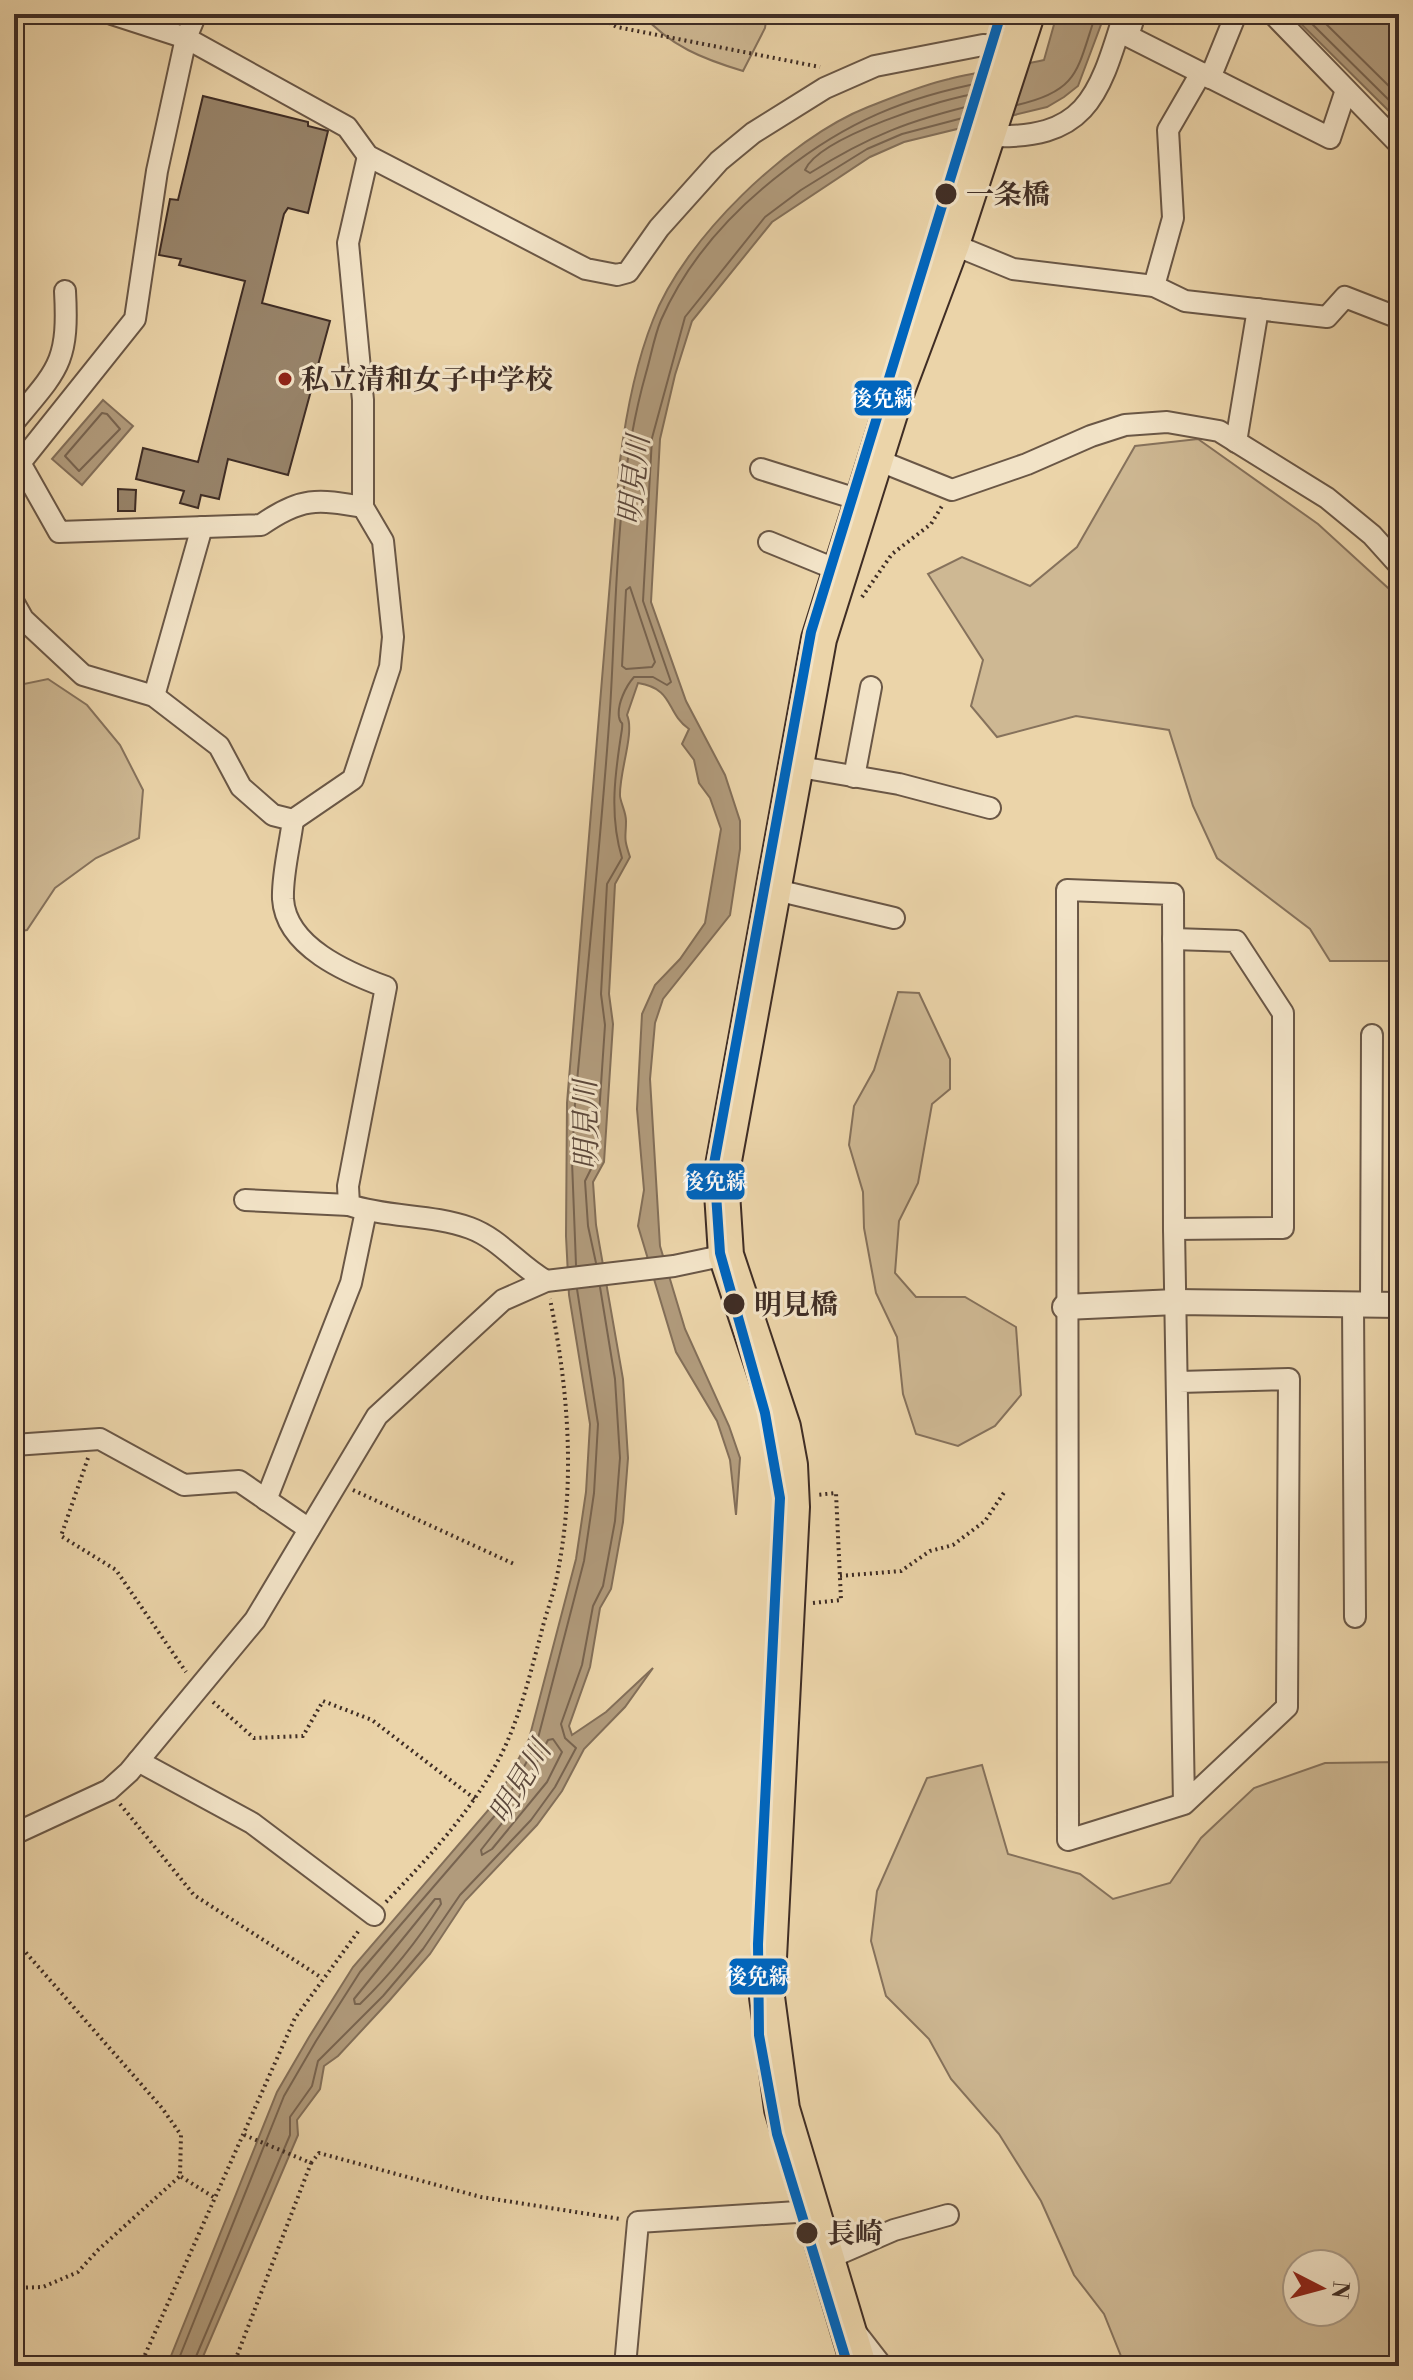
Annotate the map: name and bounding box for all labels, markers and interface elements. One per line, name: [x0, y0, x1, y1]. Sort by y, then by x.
place label: 一条橋: [966, 178, 1050, 213]
marker: 一条橋: [933, 181, 959, 207]
place label: 私立清和女子中学校: [301, 363, 553, 398]
marker: 私立清和女子中学校: [276, 370, 294, 388]
line badge: 後免線: [853, 379, 913, 417]
text: 後免線: [850, 386, 916, 413]
water label: 明見川: [611, 430, 659, 527]
water label: 明見川: [567, 1077, 607, 1170]
line badge: 後免線: [685, 1162, 746, 1201]
text: 後免線: [682, 1169, 748, 1196]
place label: 明見橋: [754, 1288, 838, 1323]
marker: 明見橋: [721, 1291, 747, 1317]
water label: 明見川: [481, 1732, 562, 1831]
line badge: 後免線: [728, 1957, 789, 1996]
text: 後免線: [725, 1964, 791, 1991]
place label: 長崎: [827, 2217, 883, 2252]
marker: 長崎: [794, 2220, 820, 2246]
north arrow: [1281, 2248, 1361, 2328]
text: N: [1325, 2280, 1354, 2301]

